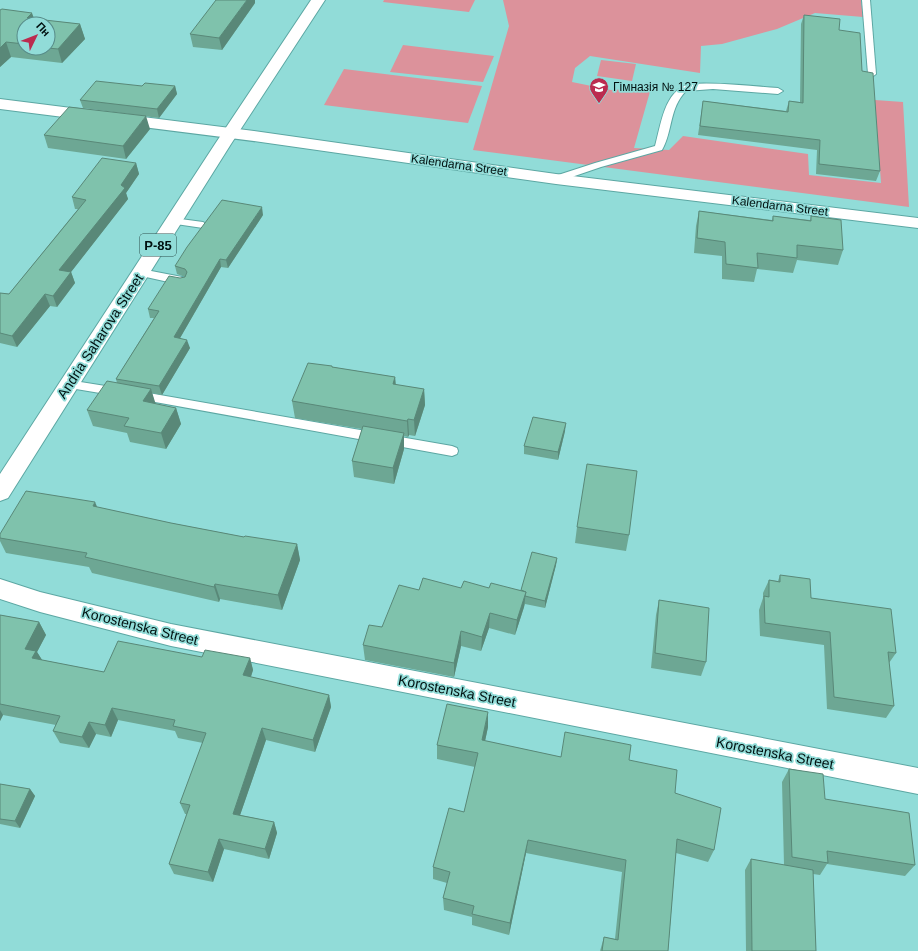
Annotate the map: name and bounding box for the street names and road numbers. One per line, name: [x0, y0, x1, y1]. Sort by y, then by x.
street label: Kalendarna Street: [410, 151, 509, 179]
street label: Kalendarna Street: [731, 193, 830, 219]
road number: Р-85: [140, 234, 176, 256]
street label: Andria Saharova Street: [54, 271, 146, 401]
street label: Korostenska Street: [80, 604, 200, 648]
street label: Korostenska Street: [397, 672, 517, 710]
street label: Korostenska Street: [715, 734, 835, 772]

